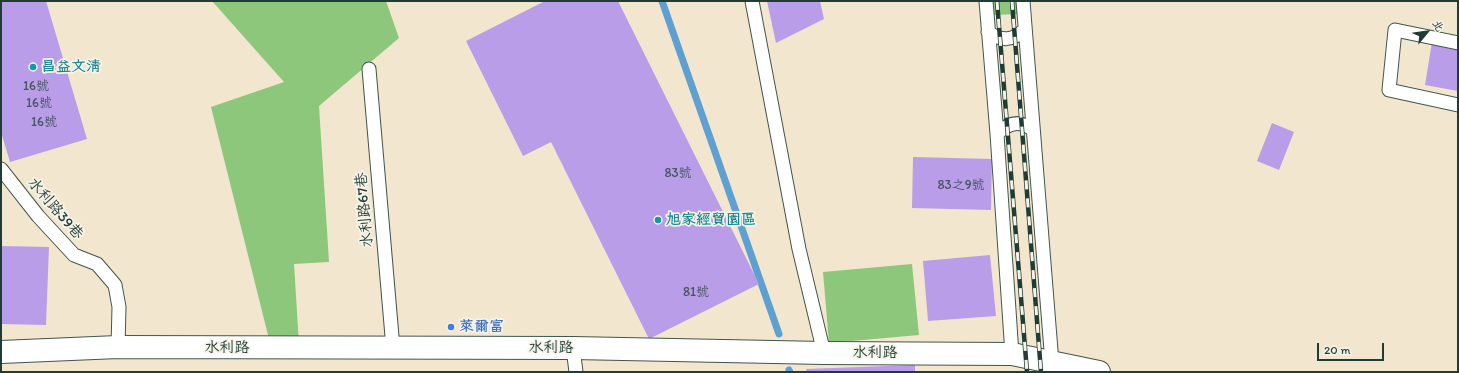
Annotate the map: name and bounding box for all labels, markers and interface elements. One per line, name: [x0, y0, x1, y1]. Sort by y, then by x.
north arrow: [1407, 12, 1447, 52]
text: 北: [1430, 18, 1446, 34]
place label: 昌益文清: [41, 58, 101, 76]
marker: 昌益文清: [28, 62, 38, 72]
house number: 16號: [23, 79, 49, 95]
house number: 16號: [26, 96, 52, 112]
house number: 16號: [31, 115, 57, 131]
house number: 83號: [664, 166, 692, 182]
street label: 水利路67巷: [353, 172, 377, 248]
street label: 水利路39巷: [23, 174, 87, 244]
house number: 83之9號: [937, 178, 985, 194]
place label: 旭家經貿園區: [666, 211, 756, 229]
marker: 旭家經貿園區: [653, 215, 663, 225]
house number: 81號: [683, 285, 709, 301]
place label: 萊爾富: [459, 318, 504, 336]
marker: 萊爾富: [446, 322, 456, 332]
scale bar: [1319, 335, 1386, 361]
street label: 水利路: [205, 339, 249, 357]
street label: 水利路: [529, 339, 573, 357]
text: 20 m: [1324, 343, 1351, 357]
street label: 水利路: [853, 344, 897, 362]

